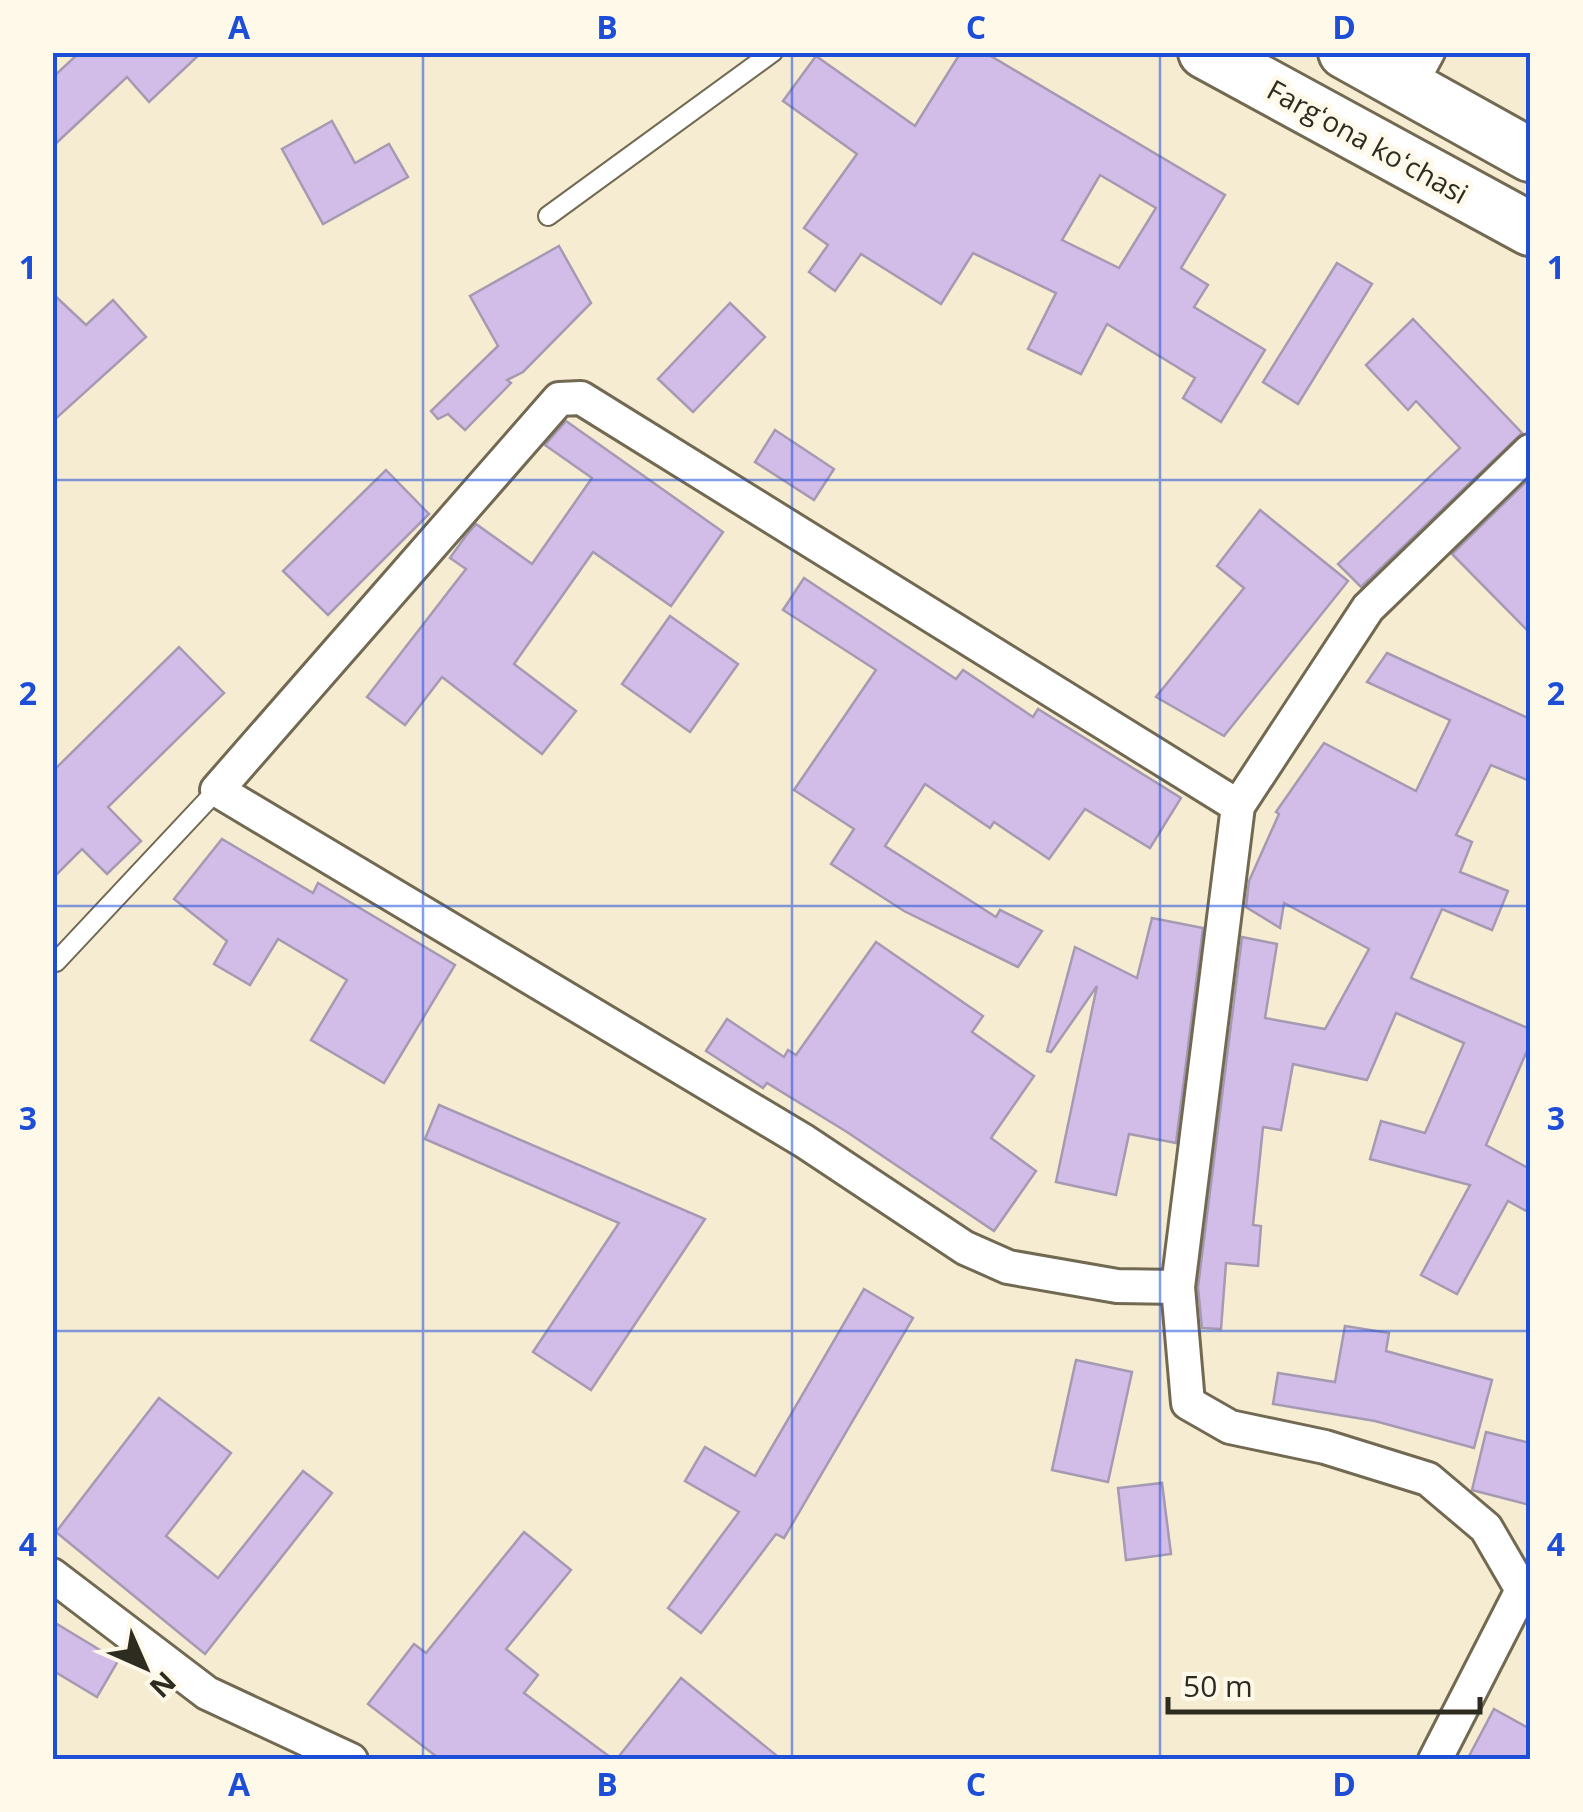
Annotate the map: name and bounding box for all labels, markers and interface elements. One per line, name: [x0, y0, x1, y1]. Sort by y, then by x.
text: A: [228, 5, 251, 48]
text: B: [596, 5, 618, 48]
text: C: [966, 5, 986, 48]
text: D: [1332, 5, 1356, 48]
street label: Fargʻona koʻchasi: [1261, 70, 1475, 212]
text: 1: [19, 245, 37, 288]
text: 1: [1547, 245, 1565, 288]
text: 2: [19, 671, 37, 714]
text: 2: [1547, 671, 1565, 714]
text: 3: [19, 1096, 37, 1139]
text: 3: [1547, 1096, 1565, 1139]
text: 4: [19, 1522, 37, 1565]
text: 4: [1547, 1522, 1565, 1565]
north arrow: [95, 1617, 195, 1717]
scale bar: [1168, 1652, 1480, 1714]
text: N: [142, 1664, 185, 1707]
text: 50 m: [1183, 1665, 1253, 1706]
text: A: [228, 1762, 251, 1805]
text: B: [596, 1762, 618, 1805]
text: C: [966, 1762, 986, 1805]
text: D: [1332, 1762, 1356, 1805]

